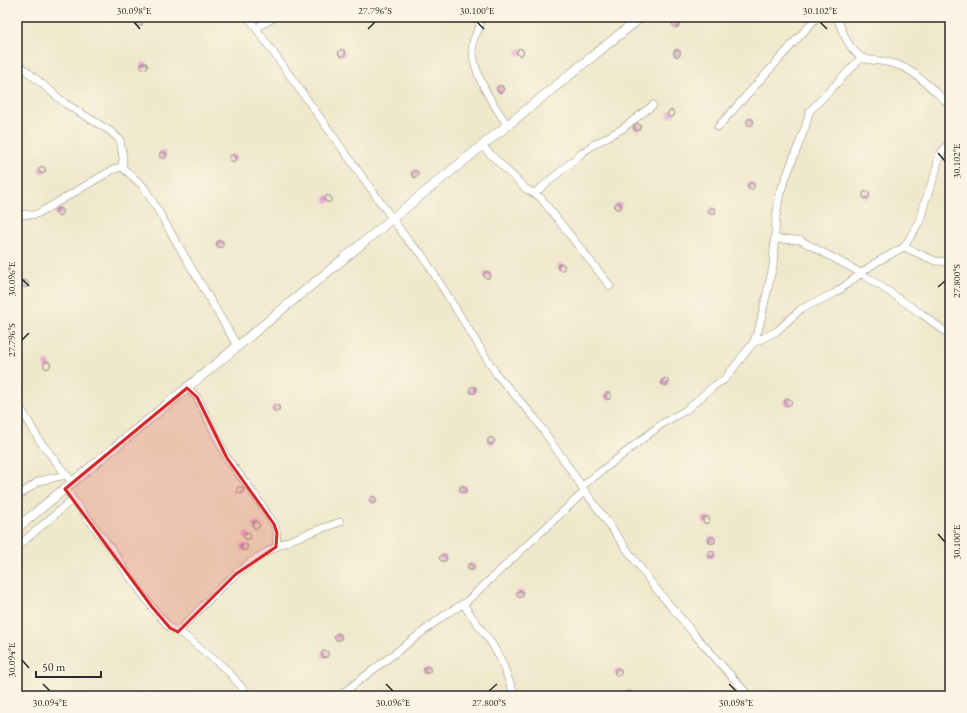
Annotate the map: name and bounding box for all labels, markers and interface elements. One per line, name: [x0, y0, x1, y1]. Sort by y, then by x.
text: 30.098°E: [117, 4, 152, 17]
text: 27.796°S: [358, 4, 392, 17]
text: 30.100°E: [460, 4, 495, 17]
text: 30.102°E: [803, 4, 838, 17]
text: 30.102°E: [950, 143, 963, 178]
text: 30.096°E: [5, 261, 18, 296]
text: 27.800°S: [950, 264, 963, 298]
text: 27.796°S: [5, 323, 18, 357]
text: 30.100°E: [950, 524, 963, 559]
text: 30.094°E: [5, 642, 18, 677]
scale bar: [36, 653, 101, 679]
text: 50 m: [42, 659, 66, 675]
text: 30.094°E: [33, 696, 68, 709]
text: 30.096°E: [376, 696, 411, 709]
text: 27.800°S: [472, 696, 506, 709]
text: 30.098°E: [719, 696, 754, 709]

